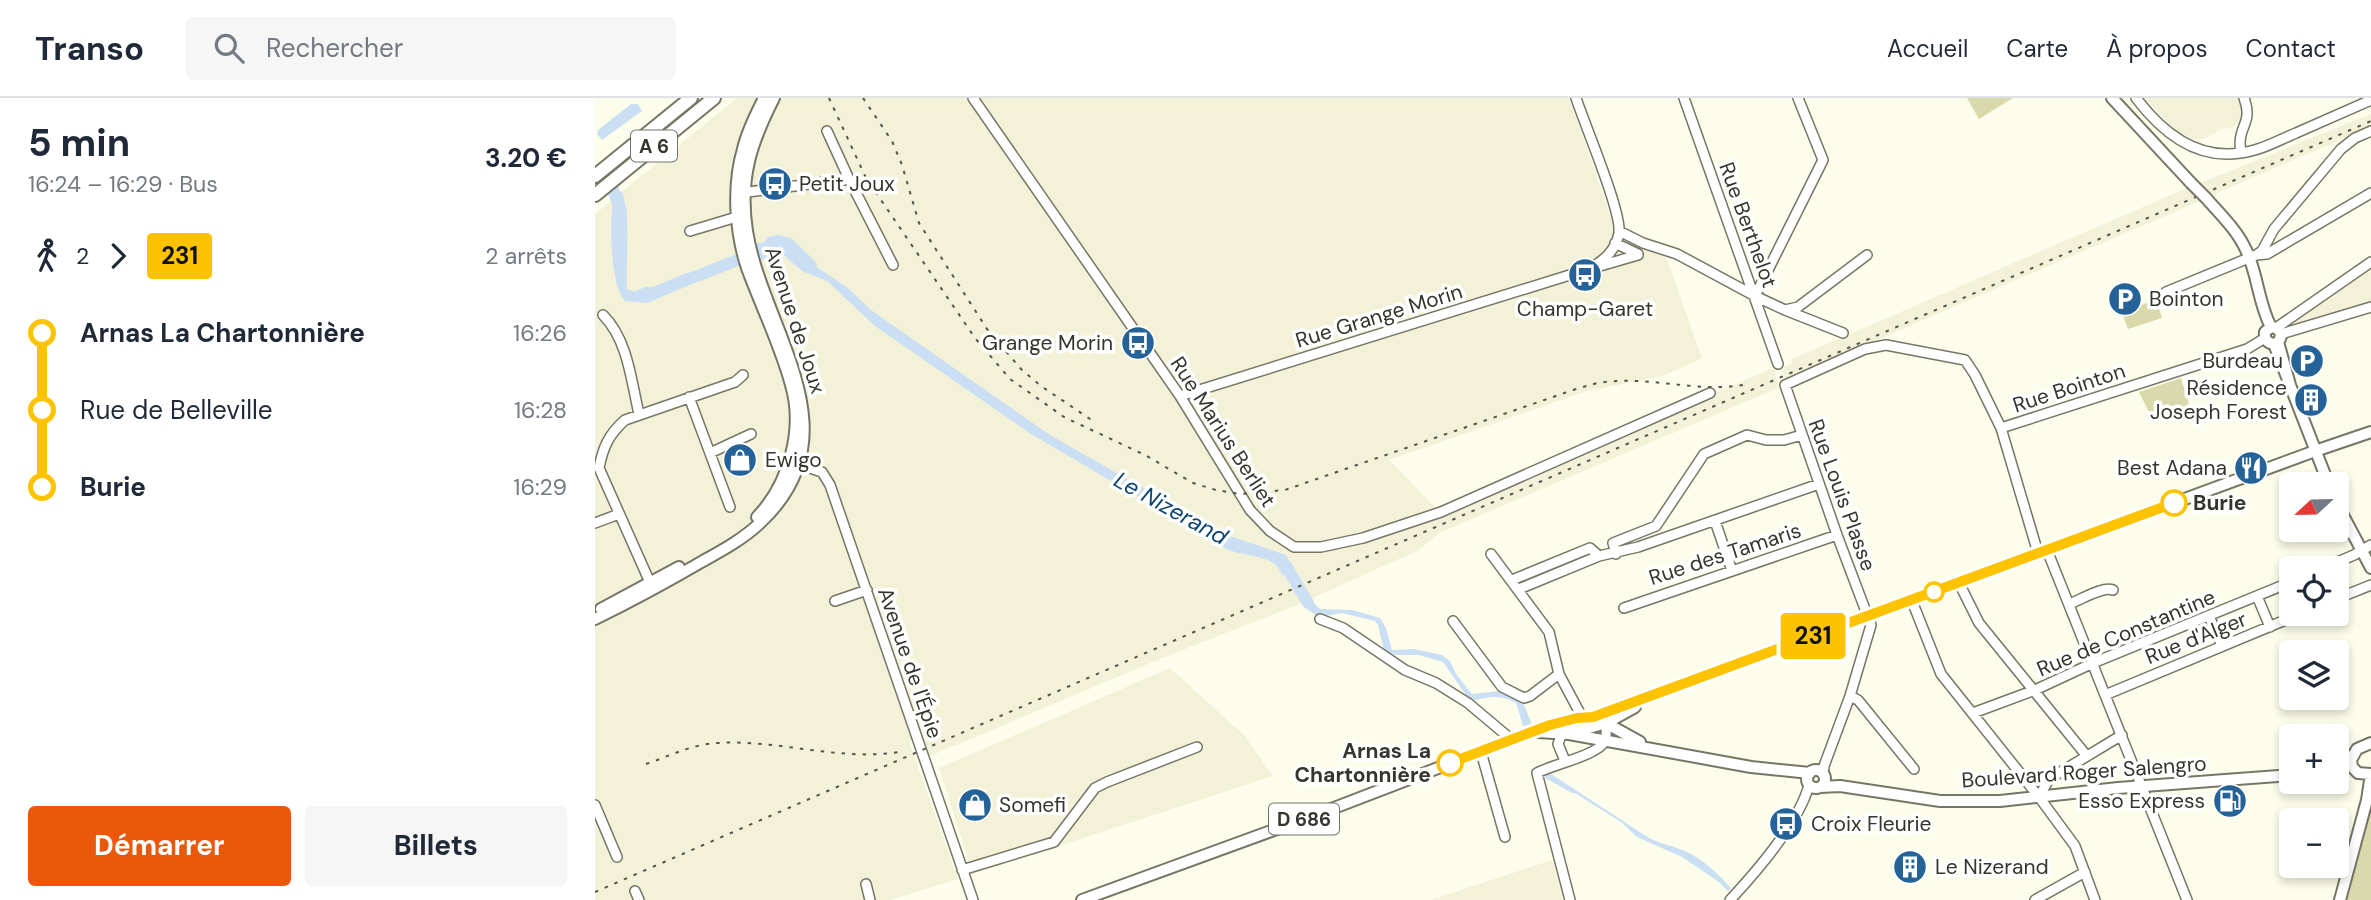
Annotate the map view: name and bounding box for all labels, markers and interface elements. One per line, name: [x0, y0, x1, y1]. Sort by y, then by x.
search box: [186, 17, 676, 80]
text: Transo: [35, 27, 144, 70]
icon: search: [210, 29, 248, 67]
text: Rechercher: [266, 31, 403, 65]
text: Accueil: [1887, 33, 1968, 64]
text: Carte: [2006, 33, 2068, 64]
text: À propos: [2106, 33, 2208, 64]
text: Contact: [2246, 33, 2336, 64]
text: 5 min: [28, 118, 130, 168]
road number: A 6: [631, 130, 677, 162]
text: 3.20 €: [485, 141, 567, 175]
street label: Rue Berthelot: [1712, 158, 1784, 292]
bus stop icon: Petit Joux: [756, 165, 794, 203]
text: 16:24 – 16:29 · Bus: [28, 169, 218, 199]
place label: Petit Joux: [799, 170, 895, 198]
icon: walk: [28, 237, 66, 275]
icon: forward: [99, 237, 137, 275]
text: 231: [161, 240, 198, 271]
text: 2: [76, 241, 89, 271]
text: 2 arrêts: [485, 241, 567, 271]
street label: Avenue de Joux: [758, 243, 832, 397]
bus stop icon: Champ-Garet: [1566, 256, 1604, 294]
street label: Rue Grange Morin: [1292, 277, 1466, 355]
parking icon: Bointon: [2106, 280, 2144, 318]
place label: Bointon: [2149, 285, 2224, 313]
place label: Champ-Garet: [1517, 295, 1653, 323]
text: Arnas La Chartonnière: [80, 316, 365, 350]
text: 16:26: [513, 318, 567, 348]
bus stop icon: Grange Morin: [1119, 324, 1157, 362]
place label: Grange Morin: [982, 329, 1113, 357]
parking icon: Burdeau: [2288, 342, 2326, 380]
place label: Burdeau: [2202, 347, 2283, 375]
street label: Rue Marius Berliet: [1164, 351, 1282, 513]
street label: Rue Bointon: [2009, 357, 2129, 419]
place label: Résidence Joseph Forest: [2150, 374, 2287, 426]
building icon: Résidence Joseph Forest: [2292, 381, 2330, 419]
text: Rue de Belleville: [80, 393, 273, 427]
text: 16:28: [514, 395, 567, 425]
street label: Rue Louis Plasse: [1802, 415, 1882, 575]
shop icon: Ewigo: [721, 441, 759, 479]
place label: Ewigo: [765, 446, 822, 474]
restaurant icon: Best Adana: [2232, 449, 2270, 487]
place label: Best Adana: [2117, 454, 2227, 482]
water label: Le Nizerand: [1109, 465, 1234, 552]
text: Burie: [80, 470, 146, 504]
text: 16:29: [513, 472, 567, 502]
north arrow: [2279, 472, 2349, 542]
map controls: [2279, 472, 2349, 878]
place label: Burie: [2193, 489, 2246, 517]
marker: Burie: [2161, 490, 2187, 516]
street label: Rue des Tamaris: [1645, 516, 1805, 592]
button: locate: [2279, 556, 2349, 626]
unlabelled marker: [1924, 582, 1944, 602]
street label: Rue de Constantine: [2032, 583, 2220, 683]
street label: Avenue de l'Épie: [871, 584, 949, 742]
street label: Rue d'Alger: [2141, 605, 2251, 671]
line badge: 231: [1773, 613, 1853, 659]
text: 231: [1795, 620, 1831, 651]
button: layers: [2279, 640, 2349, 710]
button: +: [2279, 724, 2349, 794]
place label: Arnas La Chartonnière: [1295, 737, 1431, 789]
street label: Boulevard Roger Salengro: [1960, 749, 2208, 795]
marker: Arnas La Chartonnière: [1437, 750, 1463, 776]
fuel station icon: Esso Express: [2211, 782, 2249, 820]
shop icon: Somefi: [956, 786, 994, 824]
place label: Esso Express: [2078, 787, 2205, 815]
place label: Somefi: [999, 791, 1066, 819]
road number: D 686: [1269, 804, 1339, 834]
bus stop icon: Croix Fleurie: [1767, 805, 1805, 843]
button: Démarrer: [28, 806, 291, 886]
button: Billets: [305, 806, 567, 886]
button: −: [2279, 808, 2349, 878]
place label: Croix Fleurie: [1811, 810, 1932, 838]
building icon: Le Nizerand: [1891, 848, 1929, 886]
place label: Le Nizerand: [1935, 853, 2049, 881]

